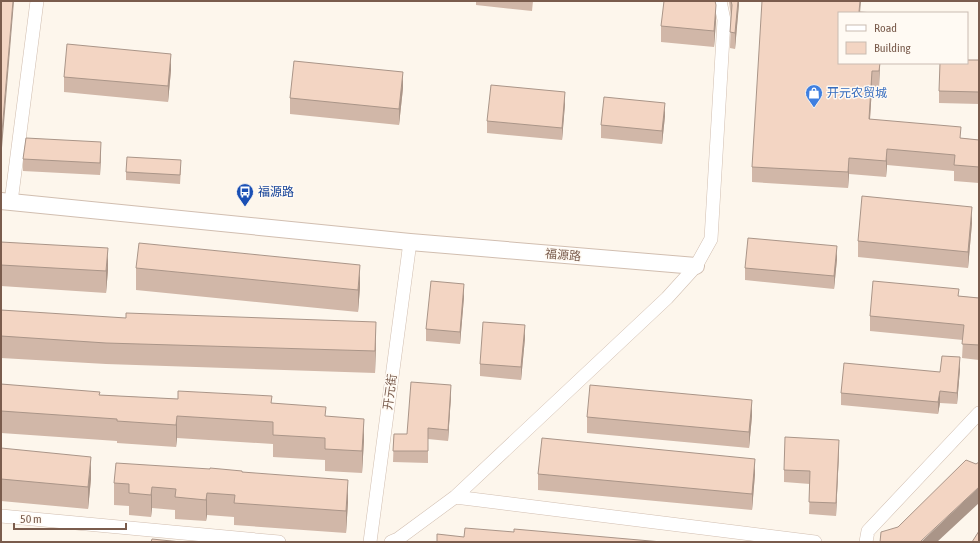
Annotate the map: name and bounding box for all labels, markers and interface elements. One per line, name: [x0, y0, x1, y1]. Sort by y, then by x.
legend: [838, 12, 968, 64]
text: Road: [874, 21, 897, 35]
text: Building: [874, 41, 912, 55]
shop icon: 开元农贸城: [804, 83, 824, 108]
place label: 开元农贸城: [827, 86, 887, 100]
bus stop icon: 福源路: [235, 182, 255, 207]
place label: 福源路: [258, 185, 294, 199]
street label: 福源路: [544, 246, 582, 264]
street label: 开元街: [381, 373, 399, 411]
scale bar: [14, 505, 126, 531]
text: 50 m: [20, 512, 42, 526]

